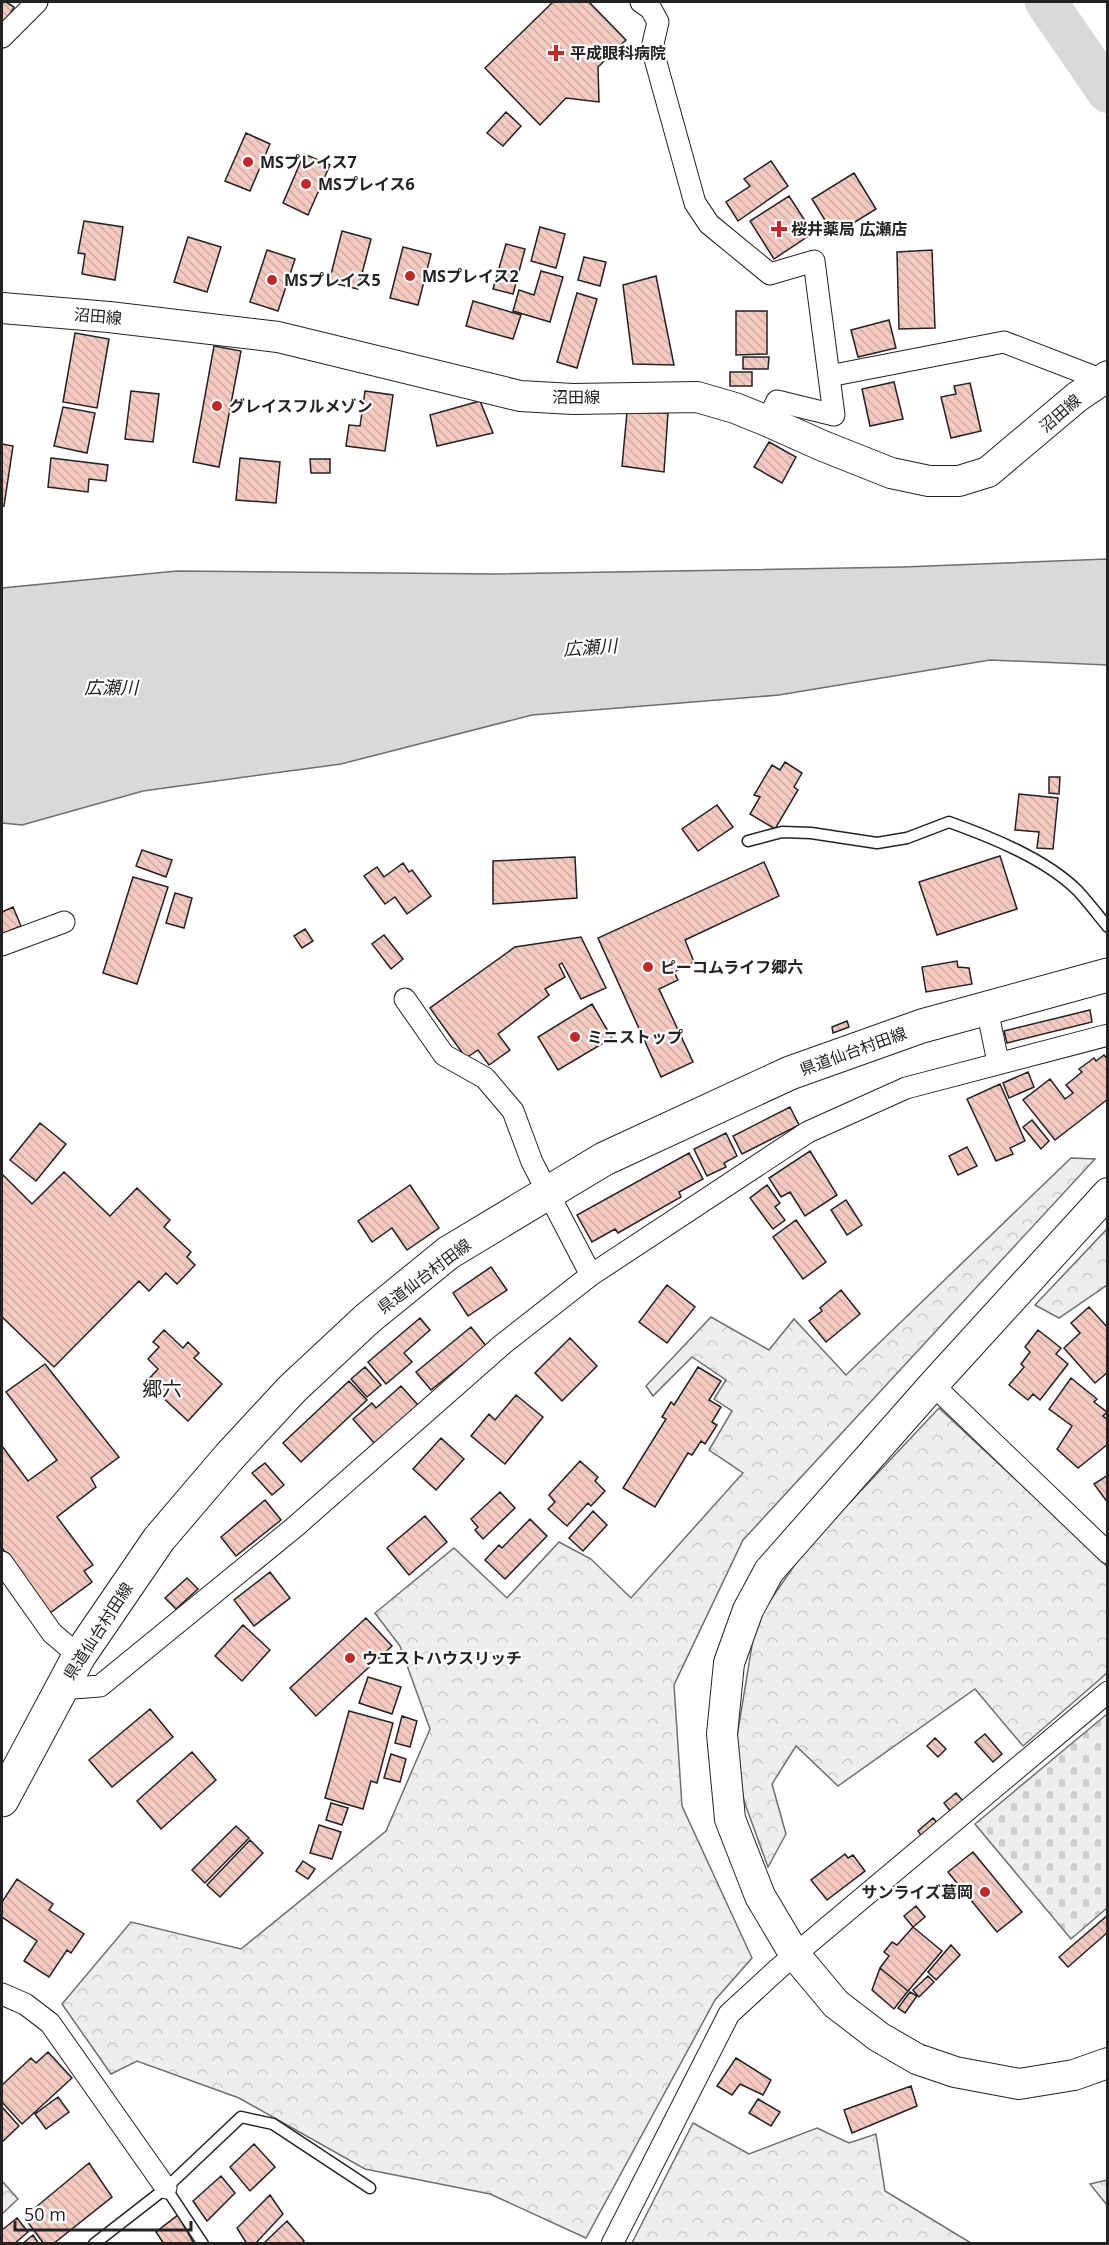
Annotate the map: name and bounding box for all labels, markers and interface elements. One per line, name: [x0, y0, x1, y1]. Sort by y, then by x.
place label: 平成眼科病院: [570, 42, 666, 64]
marker: 平成眼科病院: [547, 44, 565, 62]
place label: MSプレイス7: [260, 151, 357, 173]
marker: MSプレイス7: [241, 155, 255, 169]
place label: MSプレイス6: [318, 173, 415, 195]
marker: MSプレイス6: [299, 177, 313, 191]
place label: 桜井薬局 広瀬店: [791, 218, 907, 240]
marker: 桜井薬局 広瀬店: [772, 222, 786, 236]
place label: MSプレイス2: [422, 265, 519, 287]
place label: MSプレイス5: [284, 269, 381, 291]
marker: MSプレイス2: [403, 269, 417, 283]
marker: MSプレイス5: [265, 273, 279, 287]
street label: 沼田線: [73, 303, 123, 329]
street label: 沼田線: [552, 386, 600, 408]
street label: 沼田線: [1035, 389, 1085, 437]
place label: グレイスフルメゾン: [229, 395, 373, 417]
marker: グレイスフルメゾン: [210, 399, 224, 413]
water label: 広瀬川: [562, 633, 620, 661]
water label: 広瀬川: [84, 675, 140, 699]
place label: ピーコムライフ郷六: [660, 956, 803, 978]
marker: ピーコムライフ郷六: [641, 960, 655, 974]
street label: 県道仙台村田線: [797, 1022, 909, 1080]
place label: ミニストップ: [587, 1026, 683, 1048]
marker: ミニストップ: [568, 1030, 582, 1044]
street label: 県道仙台村田線: [373, 1234, 475, 1318]
district label: 郷六: [142, 1375, 182, 1402]
street label: 県道仙台村田線: [58, 1578, 138, 1684]
place label: ウエストハウスリッチ: [362, 1647, 522, 1669]
marker: ウエストハウスリッチ: [343, 1651, 357, 1665]
place label: サンライズ葛岡: [861, 1881, 973, 1903]
marker: サンライズ葛岡: [978, 1885, 992, 1899]
scale bar: [15, 2194, 190, 2232]
text: 50 m: [24, 2202, 66, 2226]

